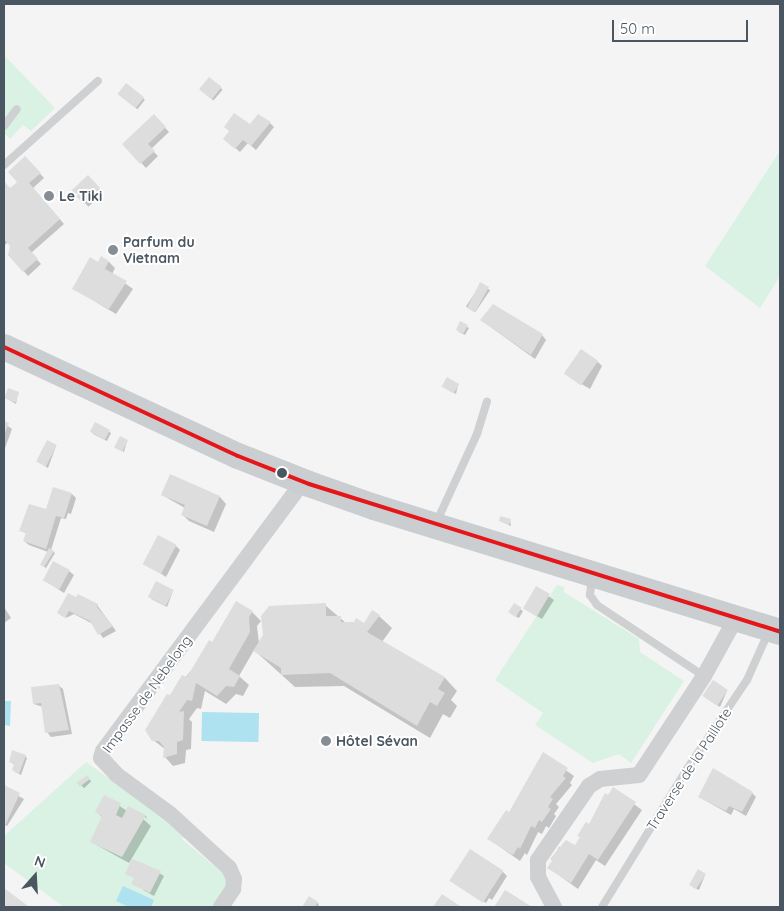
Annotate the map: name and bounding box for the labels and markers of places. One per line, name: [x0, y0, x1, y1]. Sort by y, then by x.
place label: Le Tiki: [59, 188, 102, 204]
marker: Le Tiki: [43, 190, 55, 202]
place label: Parfum du Vietnam: [123, 234, 195, 266]
marker: Parfum du Vietnam: [107, 244, 119, 256]
unlabelled marker: [277, 468, 287, 478]
place label: Hôtel Sévan: [336, 733, 418, 749]
marker: Hôtel Sévan: [320, 735, 332, 747]

